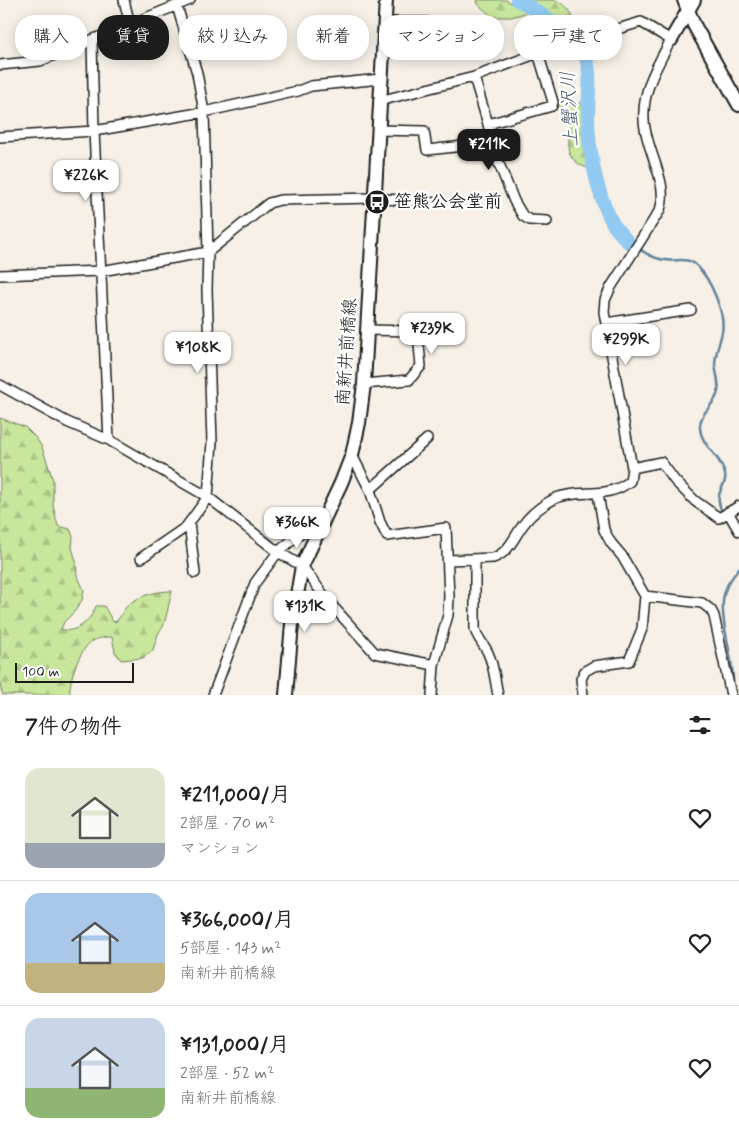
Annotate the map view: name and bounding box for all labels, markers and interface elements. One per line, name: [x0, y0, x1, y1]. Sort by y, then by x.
chip: 購入: [15, 15, 87, 60]
chip: 賃貸: [97, 15, 169, 60]
chip: 絞り込み: [179, 15, 287, 60]
chip: 新着: [297, 15, 369, 60]
chip: マンション: [379, 15, 504, 60]
chip: 一戸建て: [514, 15, 622, 60]
water label: 上蟹沢川: [556, 70, 584, 148]
pin: ¥211K: [454, 128, 524, 171]
text: ¥211K: [468, 134, 510, 155]
pin: ¥226K: [51, 160, 121, 202]
text: ¥226K: [64, 165, 108, 186]
bus stop icon: 笹熊公会堂前: [364, 189, 390, 215]
place label: 笹熊公会堂前: [394, 190, 502, 214]
street label: 南新井前橋線: [331, 297, 363, 407]
pin: ¥239K: [397, 312, 467, 355]
text: ¥239K: [410, 318, 454, 339]
pin: ¥299K: [591, 324, 661, 366]
text: ¥299K: [603, 329, 649, 350]
pin: ¥108K: [163, 332, 233, 374]
text: ¥108K: [175, 337, 221, 358]
pin: ¥366K: [262, 506, 332, 549]
text: ¥366K: [275, 512, 319, 533]
pin: ¥131K: [270, 590, 340, 633]
text: ¥131K: [285, 596, 325, 617]
scale bar: [15, 660, 134, 683]
text: 100 m: [22, 663, 60, 681]
icon: filters: [686, 711, 714, 739]
text: 7件の物件: [25, 713, 122, 741]
text: ¥211,000/月: [180, 781, 291, 809]
icon: home: [65, 788, 125, 848]
icon: heart: [686, 804, 714, 832]
text: 2部屋 · 70 m²: [180, 813, 275, 834]
text: マンション: [180, 838, 259, 859]
text: ¥366,000/月: [180, 906, 294, 934]
icon: home: [65, 913, 125, 973]
icon: heart: [686, 929, 714, 957]
text: 5部屋 · 143 m²: [180, 938, 281, 959]
text: 南新井前橋線: [180, 963, 276, 984]
text: ¥131,000/月: [180, 1031, 290, 1059]
icon: home: [65, 1038, 125, 1098]
icon: heart: [686, 1054, 714, 1082]
text: 2部屋 · 52 m²: [180, 1063, 274, 1084]
text: 南新井前橋線: [180, 1088, 276, 1109]

